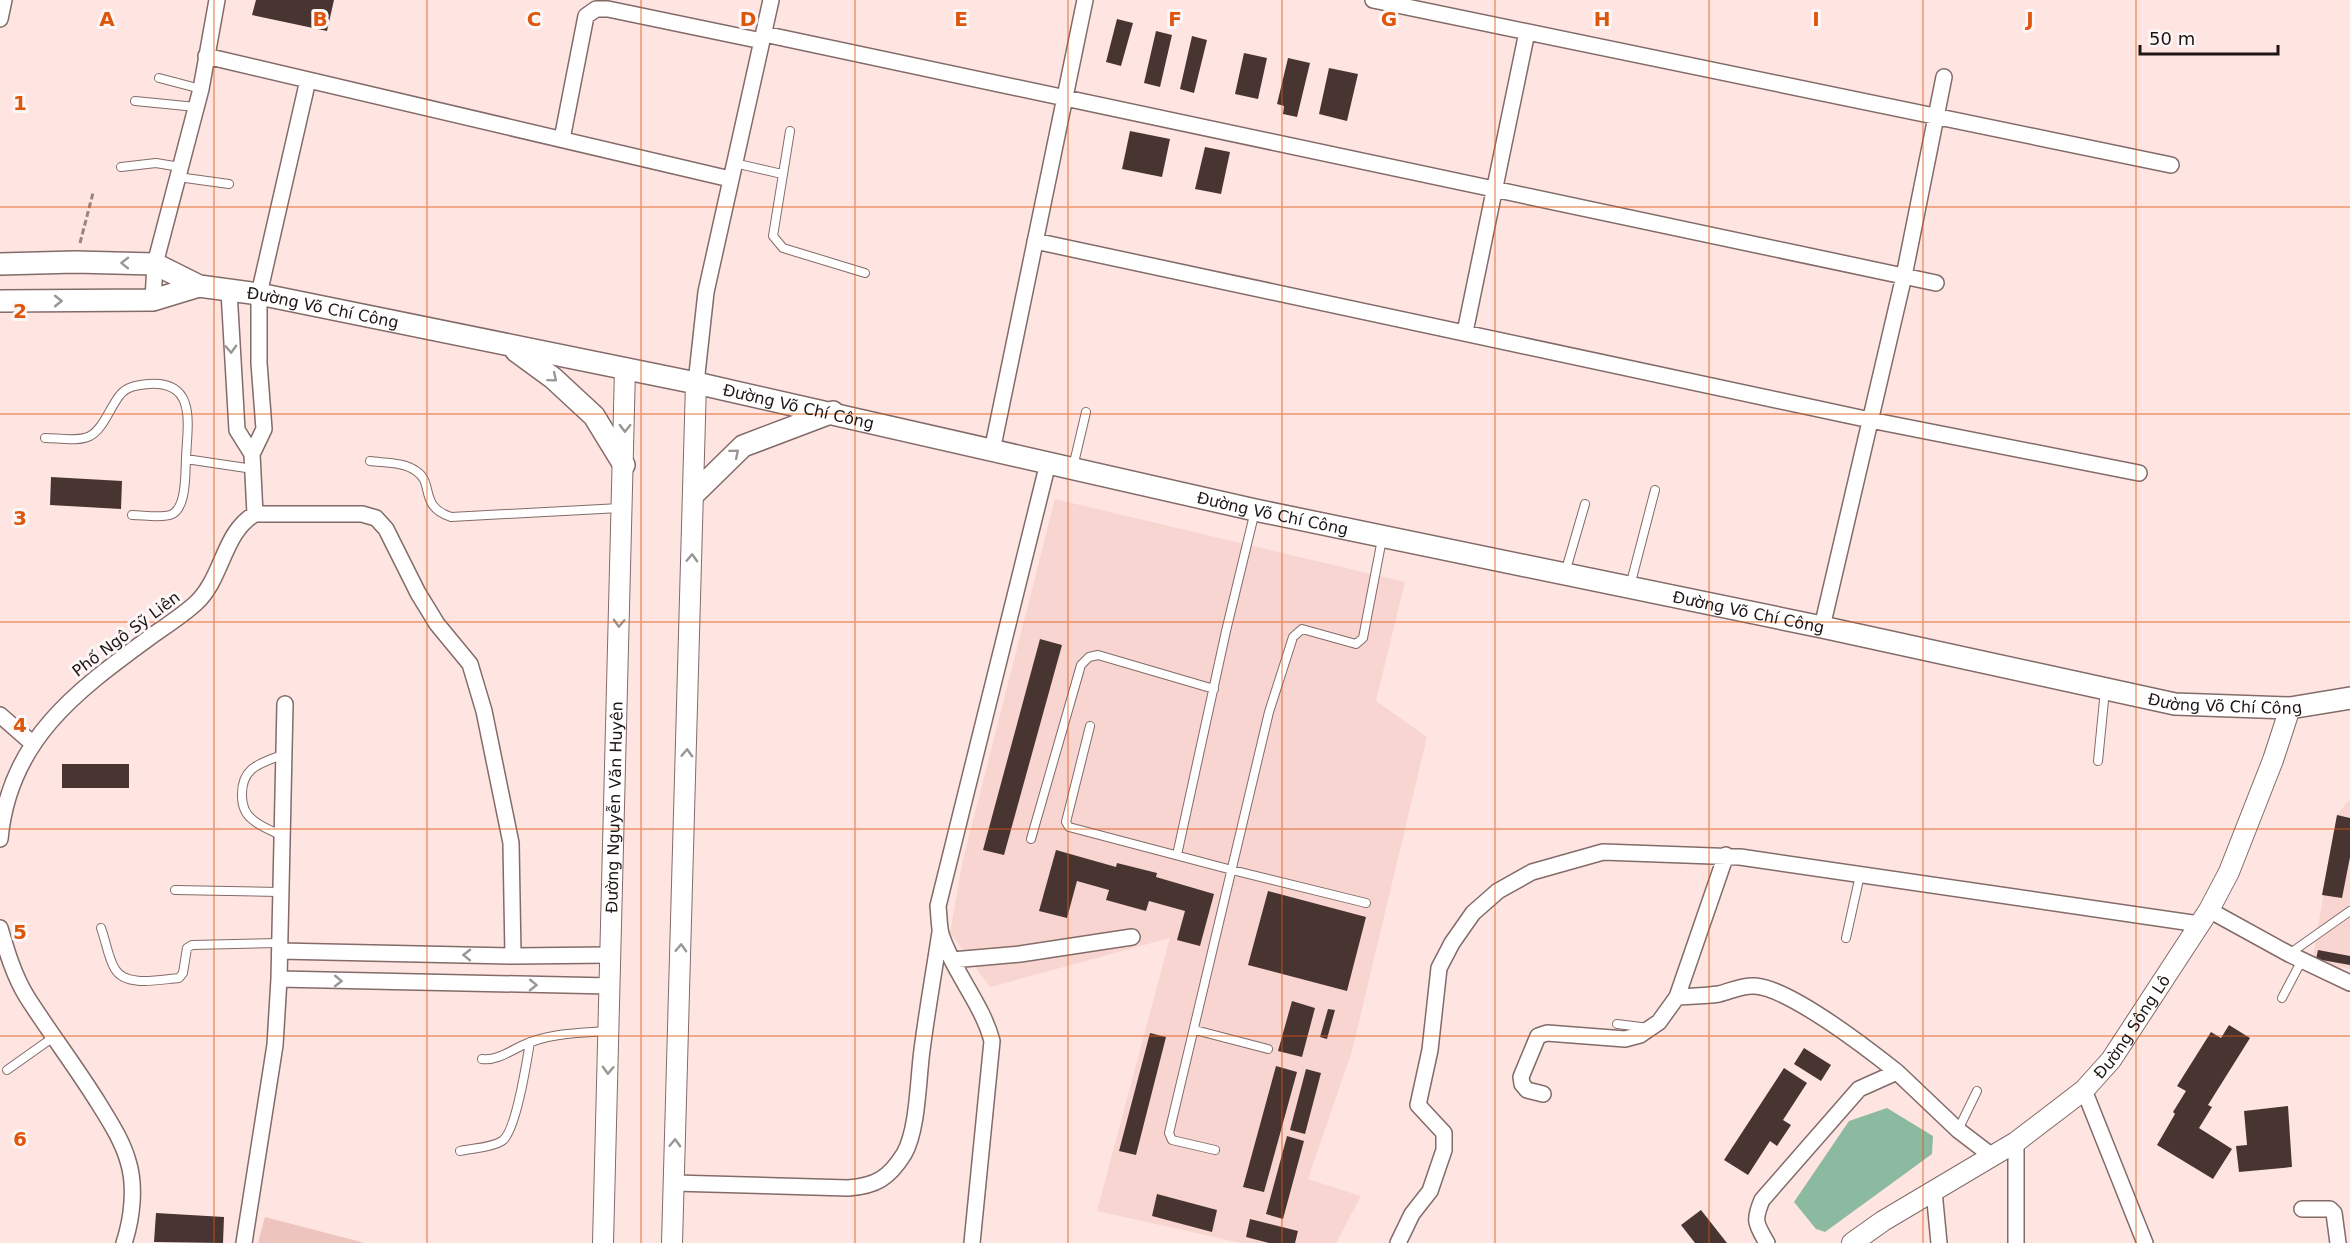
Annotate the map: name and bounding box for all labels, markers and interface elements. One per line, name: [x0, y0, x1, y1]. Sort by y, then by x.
text: A: [99, 7, 115, 31]
text: B: [312, 7, 328, 31]
text: C: [527, 7, 541, 31]
text: D: [740, 7, 756, 31]
text: E: [954, 7, 968, 31]
text: F: [1168, 7, 1182, 31]
text: G: [1381, 7, 1397, 31]
text: H: [1594, 7, 1610, 31]
text: I: [1812, 7, 1820, 31]
text: J: [2024, 7, 2034, 31]
scale bar: [2140, 18, 2278, 56]
text: 50 m: [2149, 28, 2195, 49]
text: 1: [13, 91, 27, 115]
one-way arrow: [120, 257, 129, 270]
street label: Đường Võ Chí Công: [246, 283, 400, 332]
one-way arrow: [54, 295, 63, 307]
text: 2: [13, 299, 27, 323]
one-way arrow: [225, 345, 238, 354]
one-way arrow: [546, 371, 557, 382]
street label: Đường Võ Chí Công: [721, 380, 876, 433]
one-way arrow: [618, 423, 631, 432]
one-way arrow: [728, 449, 739, 460]
street label: Đường Võ Chí Công: [1195, 488, 1350, 539]
text: 3: [13, 506, 27, 530]
one-way arrow: [686, 553, 699, 562]
street label: Phố Ngô Sỹ Liên: [68, 587, 184, 681]
street label: Đường Võ Chí Công: [1671, 587, 1826, 637]
one-way arrow: [612, 618, 625, 627]
street label: Đường Võ Chí Công: [2146, 689, 2303, 718]
street label: Đường Nguyễn Văn Huyên: [602, 701, 626, 913]
text: 4: [13, 713, 27, 737]
one-way arrow: [680, 748, 693, 757]
text: 5: [13, 920, 27, 944]
one-way arrow: [674, 943, 687, 952]
one-way arrow: [463, 949, 472, 961]
street label: Đường Sông Lô: [2090, 971, 2174, 1082]
one-way arrow: [333, 974, 342, 987]
one-way arrow: [528, 978, 537, 991]
one-way arrow: [602, 1065, 614, 1074]
text: 6: [13, 1127, 27, 1151]
one-way arrow: [669, 1138, 681, 1147]

